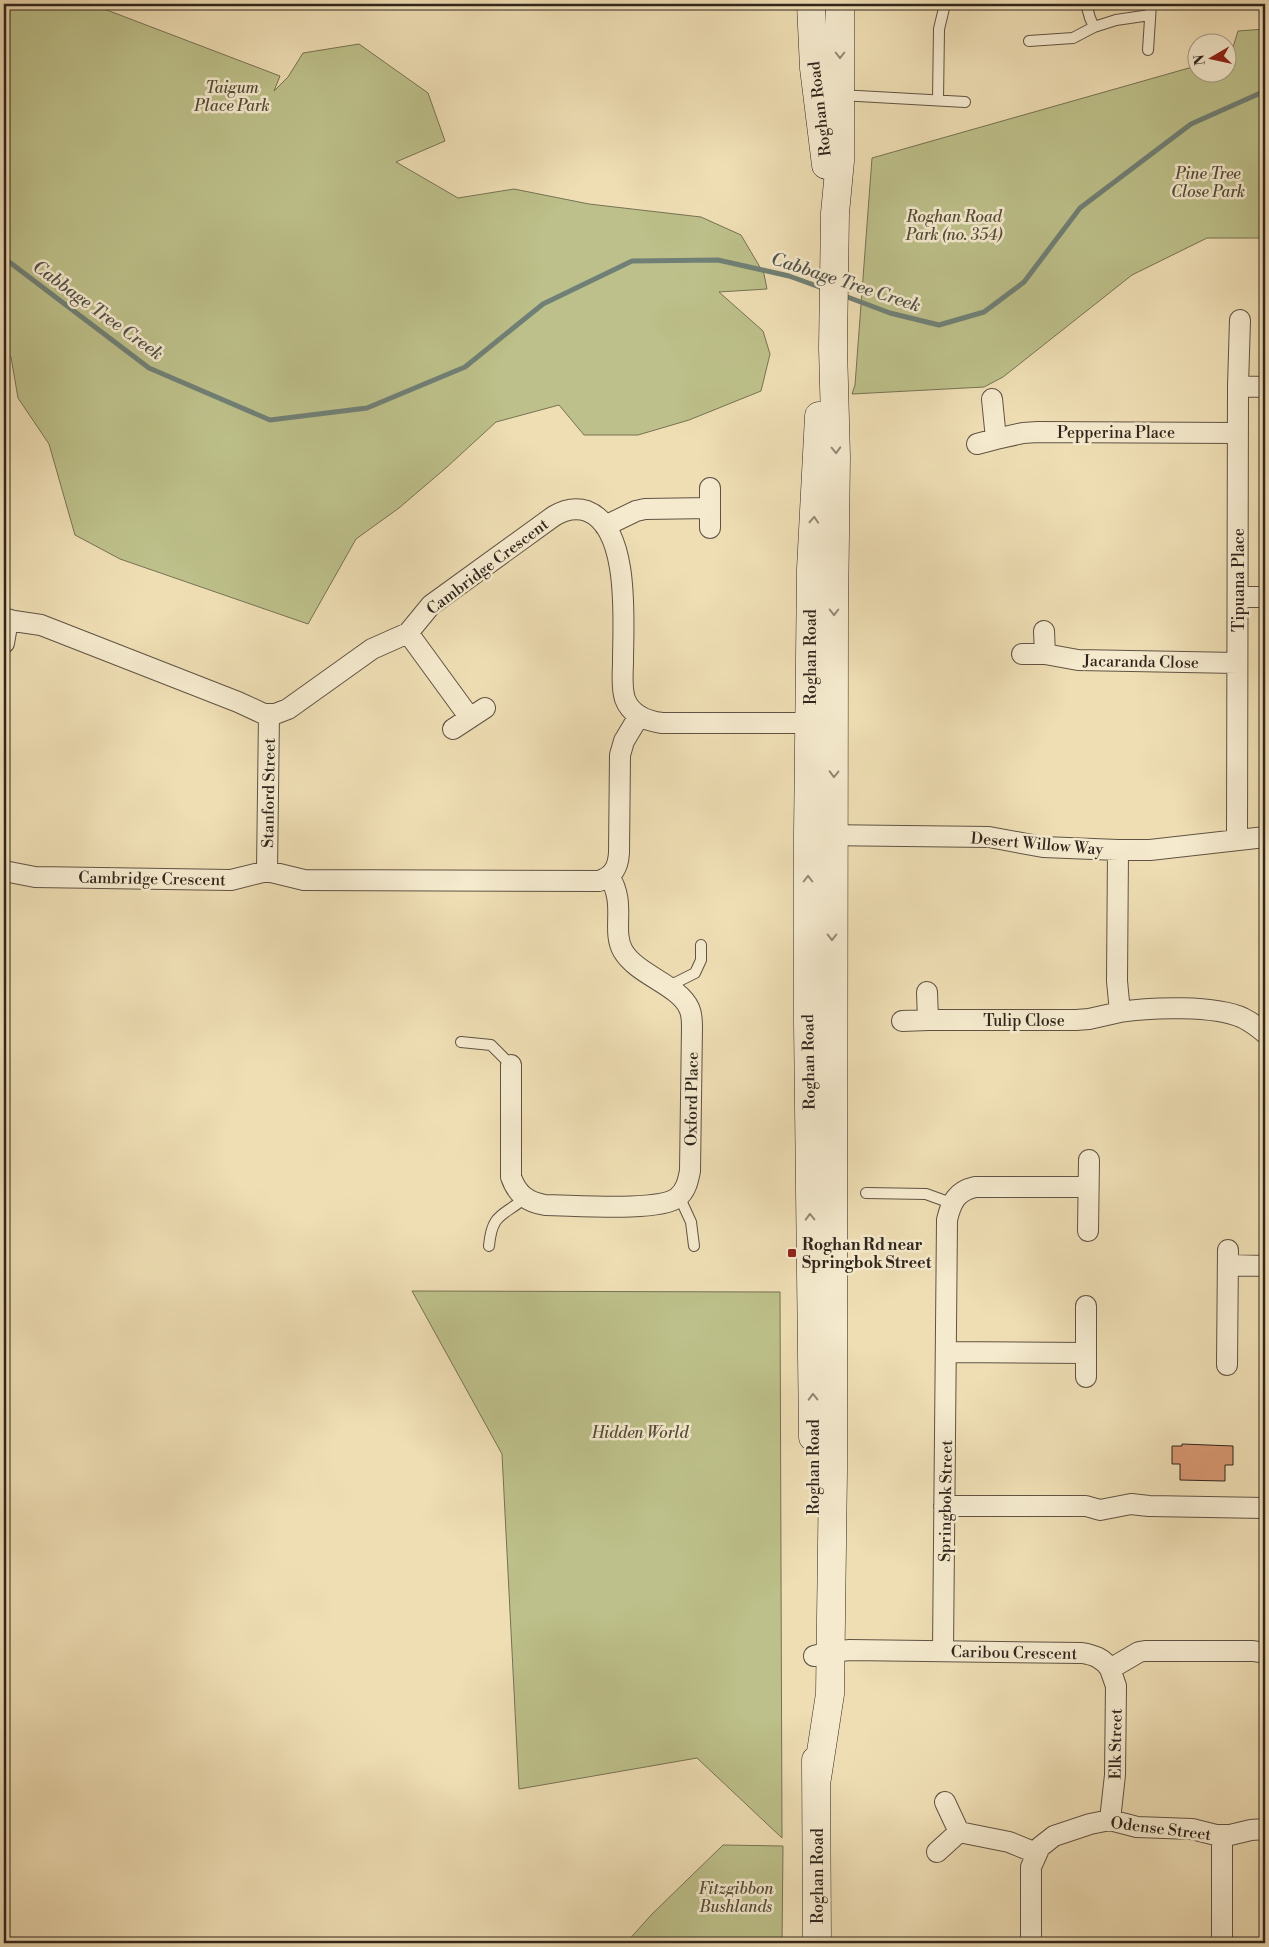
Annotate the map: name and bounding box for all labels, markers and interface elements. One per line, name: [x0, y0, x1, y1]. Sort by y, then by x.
north arrow: [1186, 32, 1236, 82]
one-way arrow: [835, 52, 845, 60]
text: N: [1190, 53, 1210, 67]
street label: Roghan Road: [804, 60, 836, 158]
park label: Taigum Place Park: [193, 78, 270, 116]
park label: Pine Tree Close Park: [1171, 164, 1245, 202]
park label: Roghan Road Park (no. 354): [905, 207, 1003, 245]
water label: Cabbage Tree Creek: [768, 247, 924, 318]
water label: Cabbage Tree Creek: [28, 255, 168, 366]
street label: Pepperina Place: [1057, 423, 1175, 443]
one-way arrow: [831, 446, 841, 454]
street label: Cambridge Crescent: [423, 514, 553, 619]
one-way arrow: [808, 516, 819, 524]
street label: Tipuana Place: [1229, 528, 1249, 632]
one-way arrow: [829, 608, 839, 616]
street label: Roghan Road: [801, 609, 821, 705]
street label: Jacaranda Close: [1082, 651, 1199, 673]
street label: Stanford Street: [258, 738, 280, 848]
one-way arrow: [828, 771, 839, 779]
street label: Desert Willow Way: [970, 828, 1104, 860]
street label: Cambridge Crescent: [78, 868, 226, 890]
one-way arrow: [803, 875, 813, 883]
one-way arrow: [827, 934, 837, 941]
street label: Tulip Close: [983, 1011, 1065, 1031]
street label: Roghan Road: [798, 1014, 820, 1110]
street label: Oxford Place: [681, 1052, 703, 1146]
one-way arrow: [805, 1213, 815, 1220]
place label: Roghan Rd near Springbok Street: [802, 1235, 932, 1273]
marker: Roghan Rd near Springbok Street: [786, 1247, 798, 1259]
one-way arrow: [808, 1392, 818, 1400]
street label: Roghan Road: [804, 1419, 824, 1515]
park label: Hidden World: [591, 1423, 689, 1443]
street label: Springbok Street: [935, 1440, 957, 1562]
street label: Caribou Crescent: [951, 1642, 1078, 1664]
street label: Elk Street: [1105, 1708, 1127, 1780]
street label: Odense Street: [1110, 1813, 1213, 1845]
street label: Roghan Road: [808, 1828, 828, 1924]
park label: Fitzgibbon Bushlands: [699, 1879, 774, 1917]

